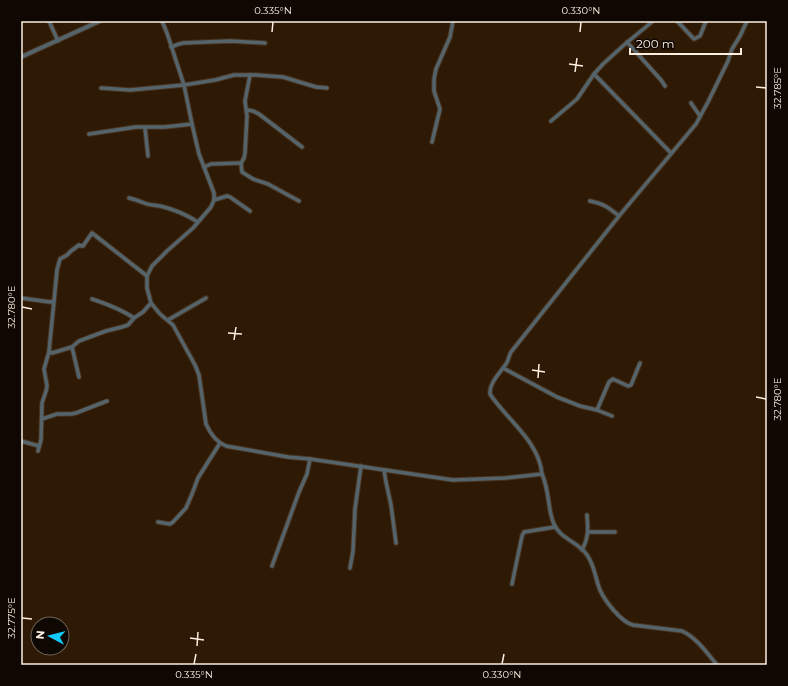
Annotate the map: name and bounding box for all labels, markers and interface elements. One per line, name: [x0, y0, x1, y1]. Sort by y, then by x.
text: 0.335°N: [254, 4, 292, 17]
text: 0.330°N: [562, 4, 600, 17]
scale bar: [630, 30, 741, 56]
text: 200 m: [636, 36, 675, 51]
text: 32.785°E: [771, 67, 784, 109]
text: 32.780°E: [5, 285, 18, 328]
text: 32.780°E: [771, 377, 784, 420]
text: 32.775°E: [5, 597, 18, 639]
north arrow: [30, 616, 70, 656]
text: N: [33, 630, 48, 640]
text: 0.335°N: [175, 668, 213, 681]
text: 0.330°N: [483, 668, 521, 681]

